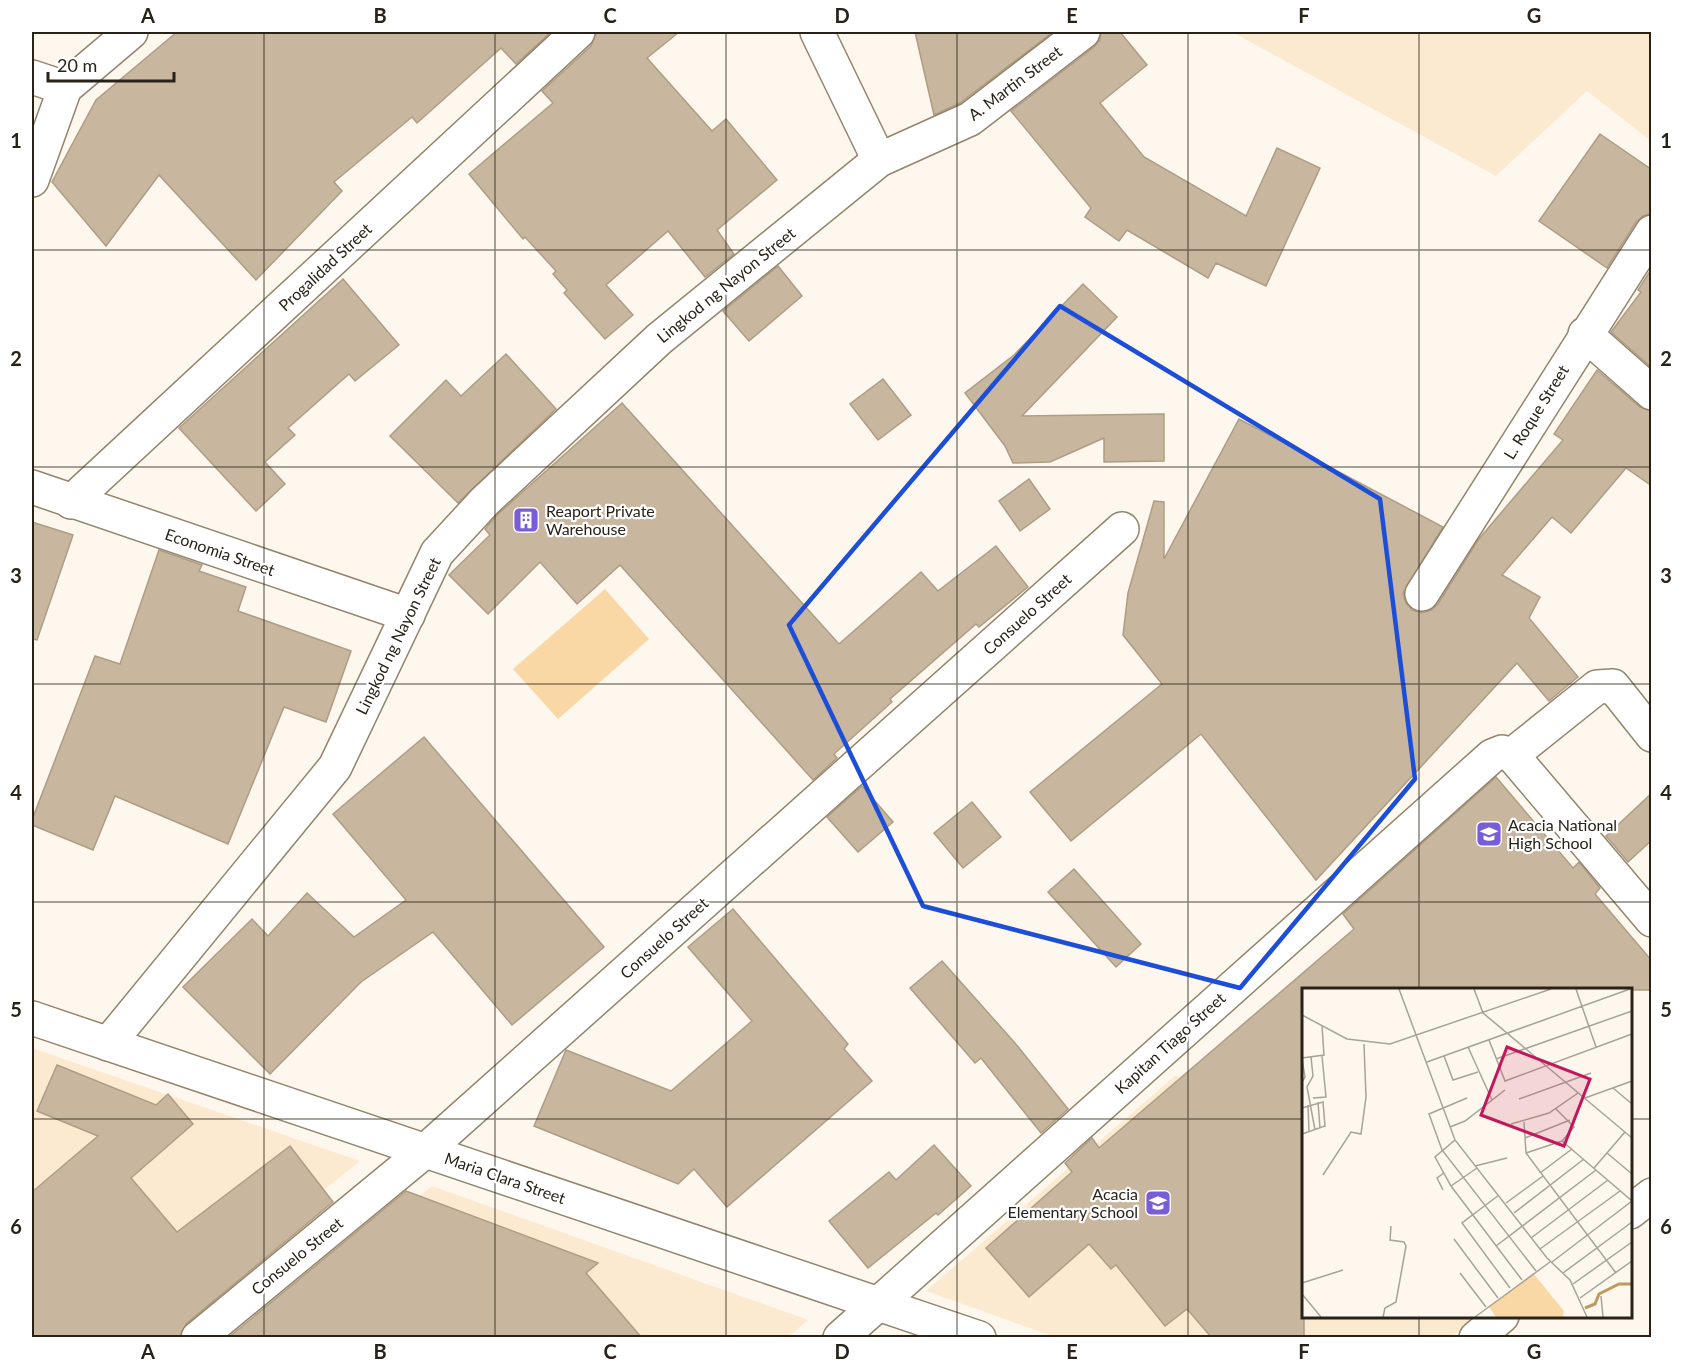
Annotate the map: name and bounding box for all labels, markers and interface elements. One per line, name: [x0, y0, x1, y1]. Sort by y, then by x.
text: A: [140, 3, 155, 27]
text: B: [373, 3, 387, 27]
text: C: [603, 3, 617, 27]
text: D: [834, 3, 850, 27]
text: E: [1066, 3, 1078, 27]
text: F: [1298, 3, 1310, 27]
text: G: [1527, 3, 1541, 27]
street label: A. Martin Street: [964, 41, 1065, 124]
scale bar: [48, 45, 174, 83]
text: 20 m: [57, 54, 97, 76]
text: 1: [10, 128, 22, 152]
text: 1: [1660, 128, 1672, 152]
street label: Progalidad Street: [274, 219, 375, 314]
street label: Lingkod ng Nayon Street: [653, 223, 799, 346]
text: 2: [10, 346, 22, 370]
text: 2: [1660, 346, 1672, 370]
street label: L. Roque Street: [1499, 361, 1572, 462]
place label: Reaport Private Warehouse: [546, 501, 655, 538]
building icon: Reaport Private Warehouse: [511, 505, 541, 535]
street label: Economia Street: [163, 524, 278, 579]
street label: Lingkod ng Nayon Street: [351, 554, 444, 717]
text: 3: [10, 563, 22, 587]
text: 3: [1660, 563, 1672, 587]
street label: Consuelo Street: [979, 569, 1075, 658]
text: 4: [10, 780, 22, 804]
text: 4: [1660, 780, 1672, 804]
place label: Acacia National High School: [1508, 815, 1617, 852]
school or university icon: Acacia National High School: [1474, 819, 1504, 849]
street label: Consuelo Street: [616, 893, 712, 982]
street label: Kapitan Tiago Street: [1110, 988, 1229, 1097]
inset map: [1302, 988, 1632, 1318]
text: 5: [10, 997, 22, 1021]
text: 5: [1660, 997, 1672, 1021]
street label: Maria Clara Street: [442, 1148, 568, 1207]
place label: Acacia Elementary School: [1008, 1184, 1138, 1221]
school or university icon: Acacia Elementary School: [1143, 1188, 1173, 1218]
street label: Consuelo Street: [247, 1213, 346, 1298]
text: 6: [10, 1214, 22, 1238]
text: 6: [1660, 1214, 1672, 1238]
text: A: [140, 1339, 155, 1363]
text: B: [373, 1339, 387, 1363]
text: C: [603, 1339, 617, 1363]
text: D: [834, 1339, 850, 1363]
text: E: [1066, 1339, 1078, 1363]
text: F: [1298, 1339, 1310, 1363]
text: G: [1527, 1339, 1541, 1363]

